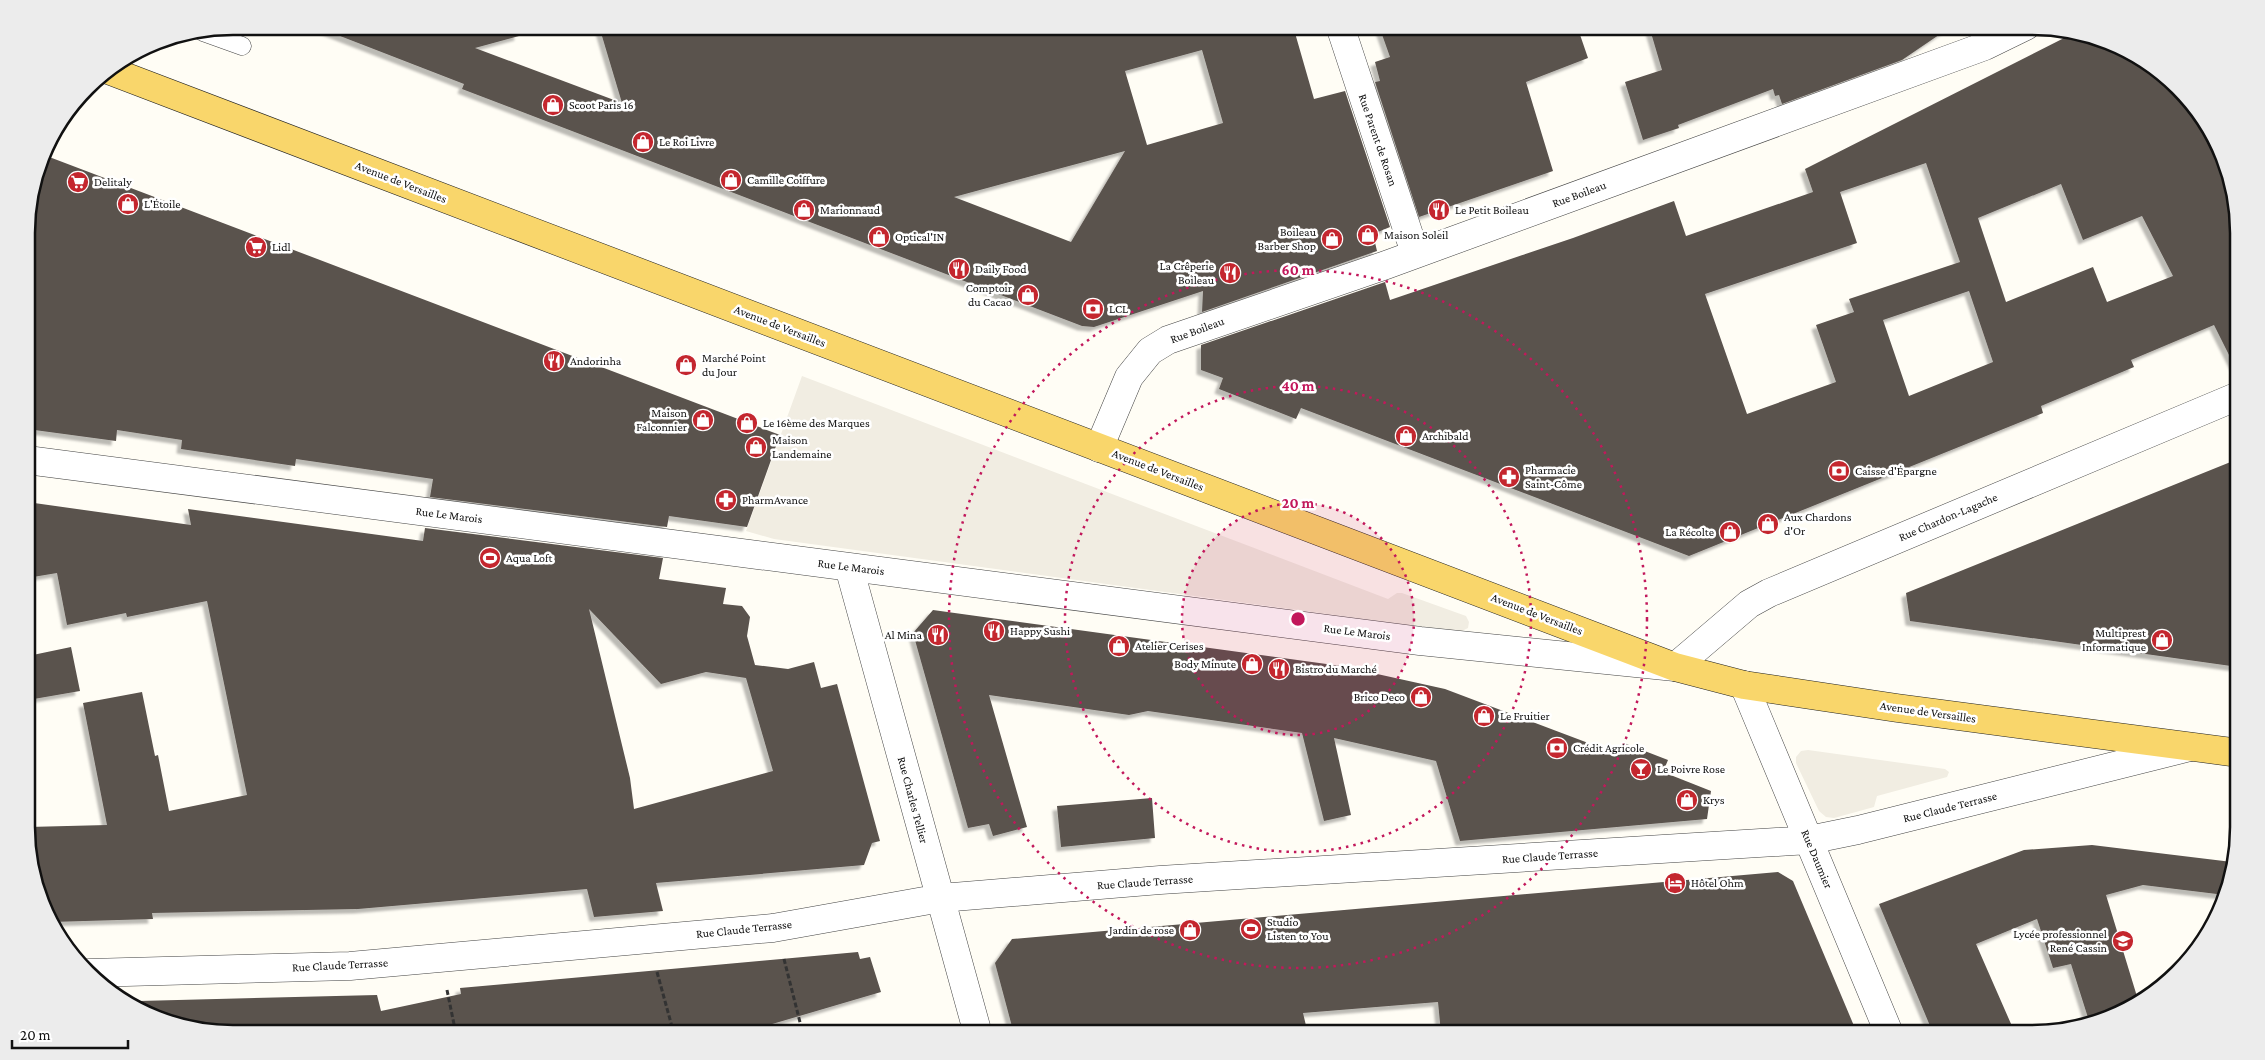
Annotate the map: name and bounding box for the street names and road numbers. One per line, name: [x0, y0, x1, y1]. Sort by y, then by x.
street label: Rue Parent de Rosan: [1356, 92, 1401, 189]
street label: Avenue de Versailles: [353, 158, 449, 206]
street label: Rue Boileau: [1550, 178, 1608, 210]
street label: Avenue de Versailles: [732, 302, 828, 350]
street label: Rue Boileau: [1168, 314, 1226, 346]
street label: Avenue de Versailles: [1110, 446, 1206, 494]
street label: Rue Chardon-Lagache: [1896, 490, 2000, 544]
street label: Rue Le Marois: [415, 504, 484, 526]
street label: Rue Le Marois: [817, 556, 886, 578]
street label: Avenue de Versailles: [1489, 590, 1585, 638]
street label: Rue Le Marois: [1323, 621, 1392, 643]
street label: Avenue de Versailles: [1879, 698, 1977, 726]
street label: Rue Charles Tellier: [895, 755, 932, 846]
street label: Rue Claude Terrasse: [1902, 789, 1998, 825]
street label: Rue Daumier: [1798, 827, 1836, 891]
street label: Rue Claude Terrasse: [1501, 846, 1599, 866]
street label: Rue Claude Terrasse: [1096, 872, 1194, 892]
street label: Rue Claude Terrasse: [695, 917, 793, 941]
street label: Rue Claude Terrasse: [292, 955, 388, 975]

